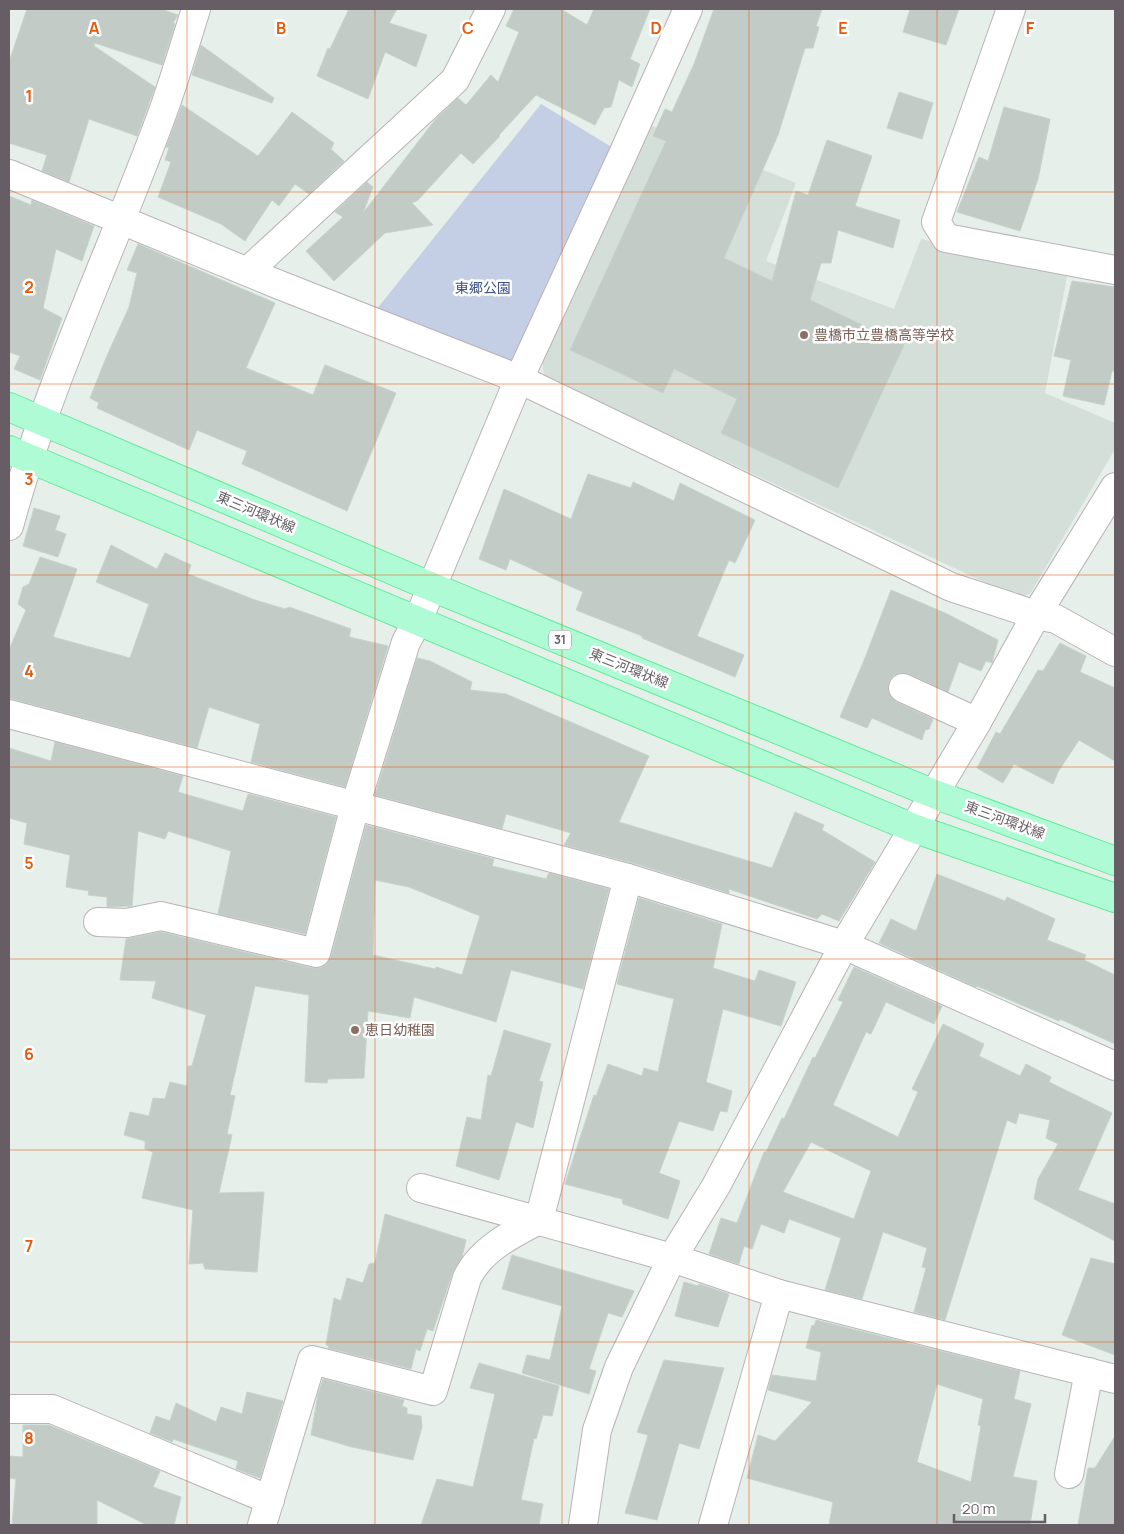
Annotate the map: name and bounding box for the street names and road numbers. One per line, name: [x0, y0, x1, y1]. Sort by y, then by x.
street label: 東三河環状線: [214, 486, 299, 537]
road number: 31: [549, 630, 571, 650]
street label: 東三河環状線: [587, 643, 672, 692]
street label: 東三河環状線: [962, 796, 1048, 843]

